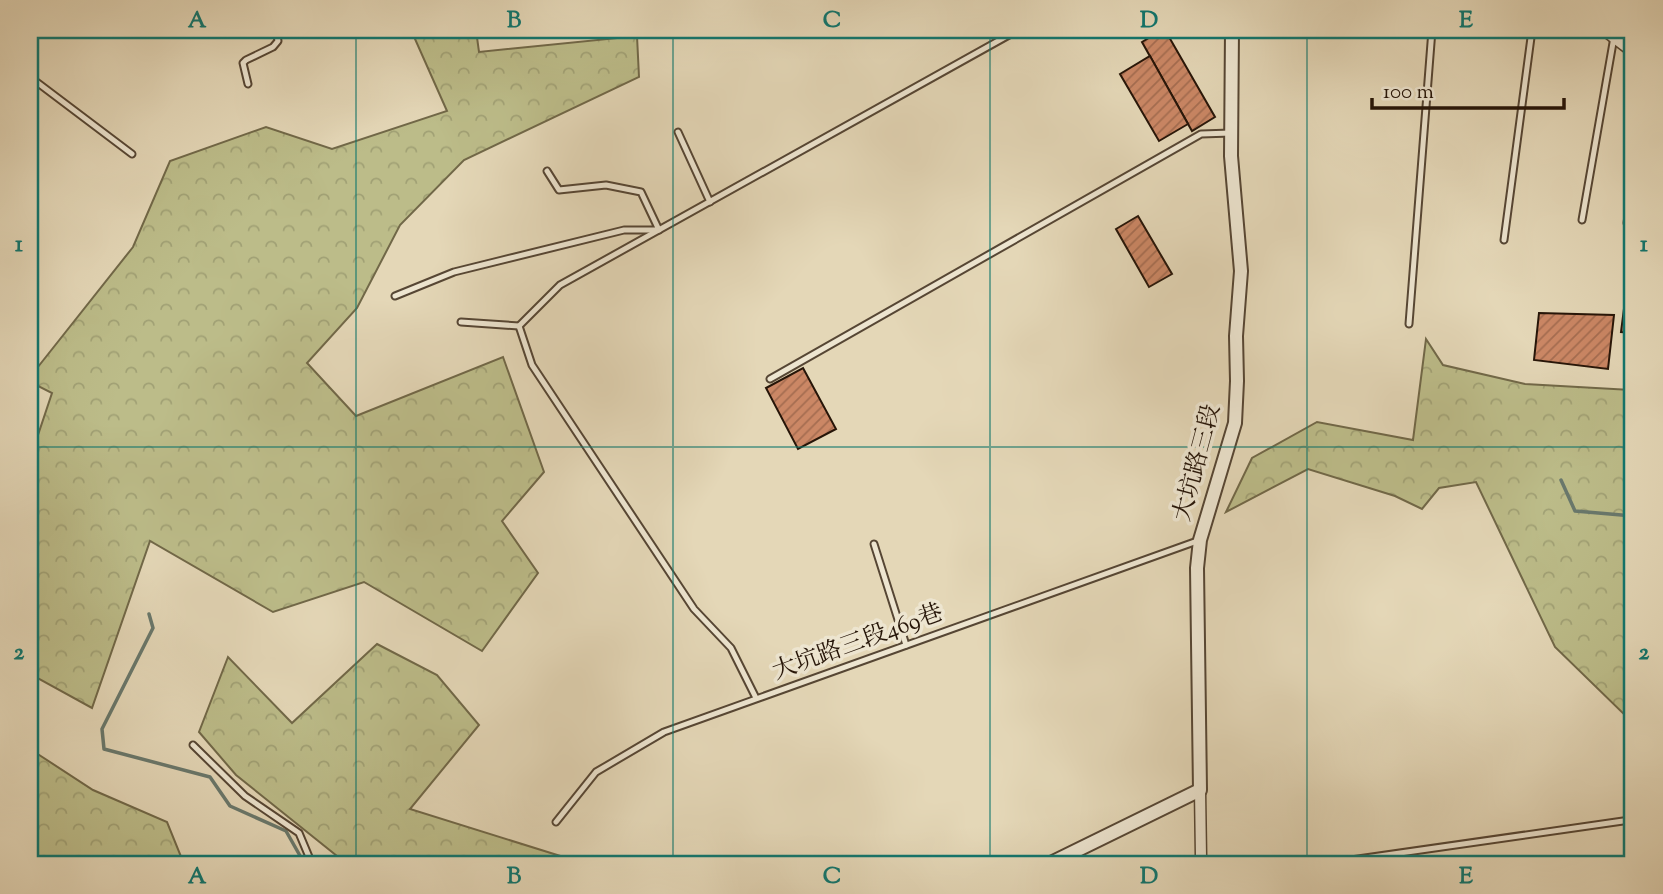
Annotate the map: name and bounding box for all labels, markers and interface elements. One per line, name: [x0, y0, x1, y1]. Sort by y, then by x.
text: A: [188, 5, 207, 38]
text: B: [507, 5, 522, 38]
text: C: [823, 5, 841, 38]
text: D: [1140, 5, 1158, 38]
text: E: [1459, 5, 1473, 38]
scale bar: [1372, 66, 1565, 110]
text: 100 m: [1383, 78, 1434, 108]
text: 1: [15, 229, 23, 262]
text: 1: [1640, 229, 1648, 262]
street label: 大坑路三段: [1166, 401, 1230, 525]
street label: 大坑路三段469巷: [768, 596, 948, 690]
text: 2: [14, 637, 25, 670]
text: 2: [1639, 637, 1650, 670]
text: A: [188, 861, 207, 894]
text: B: [507, 861, 522, 894]
text: C: [823, 861, 841, 894]
text: D: [1140, 861, 1158, 894]
text: E: [1459, 861, 1473, 894]

